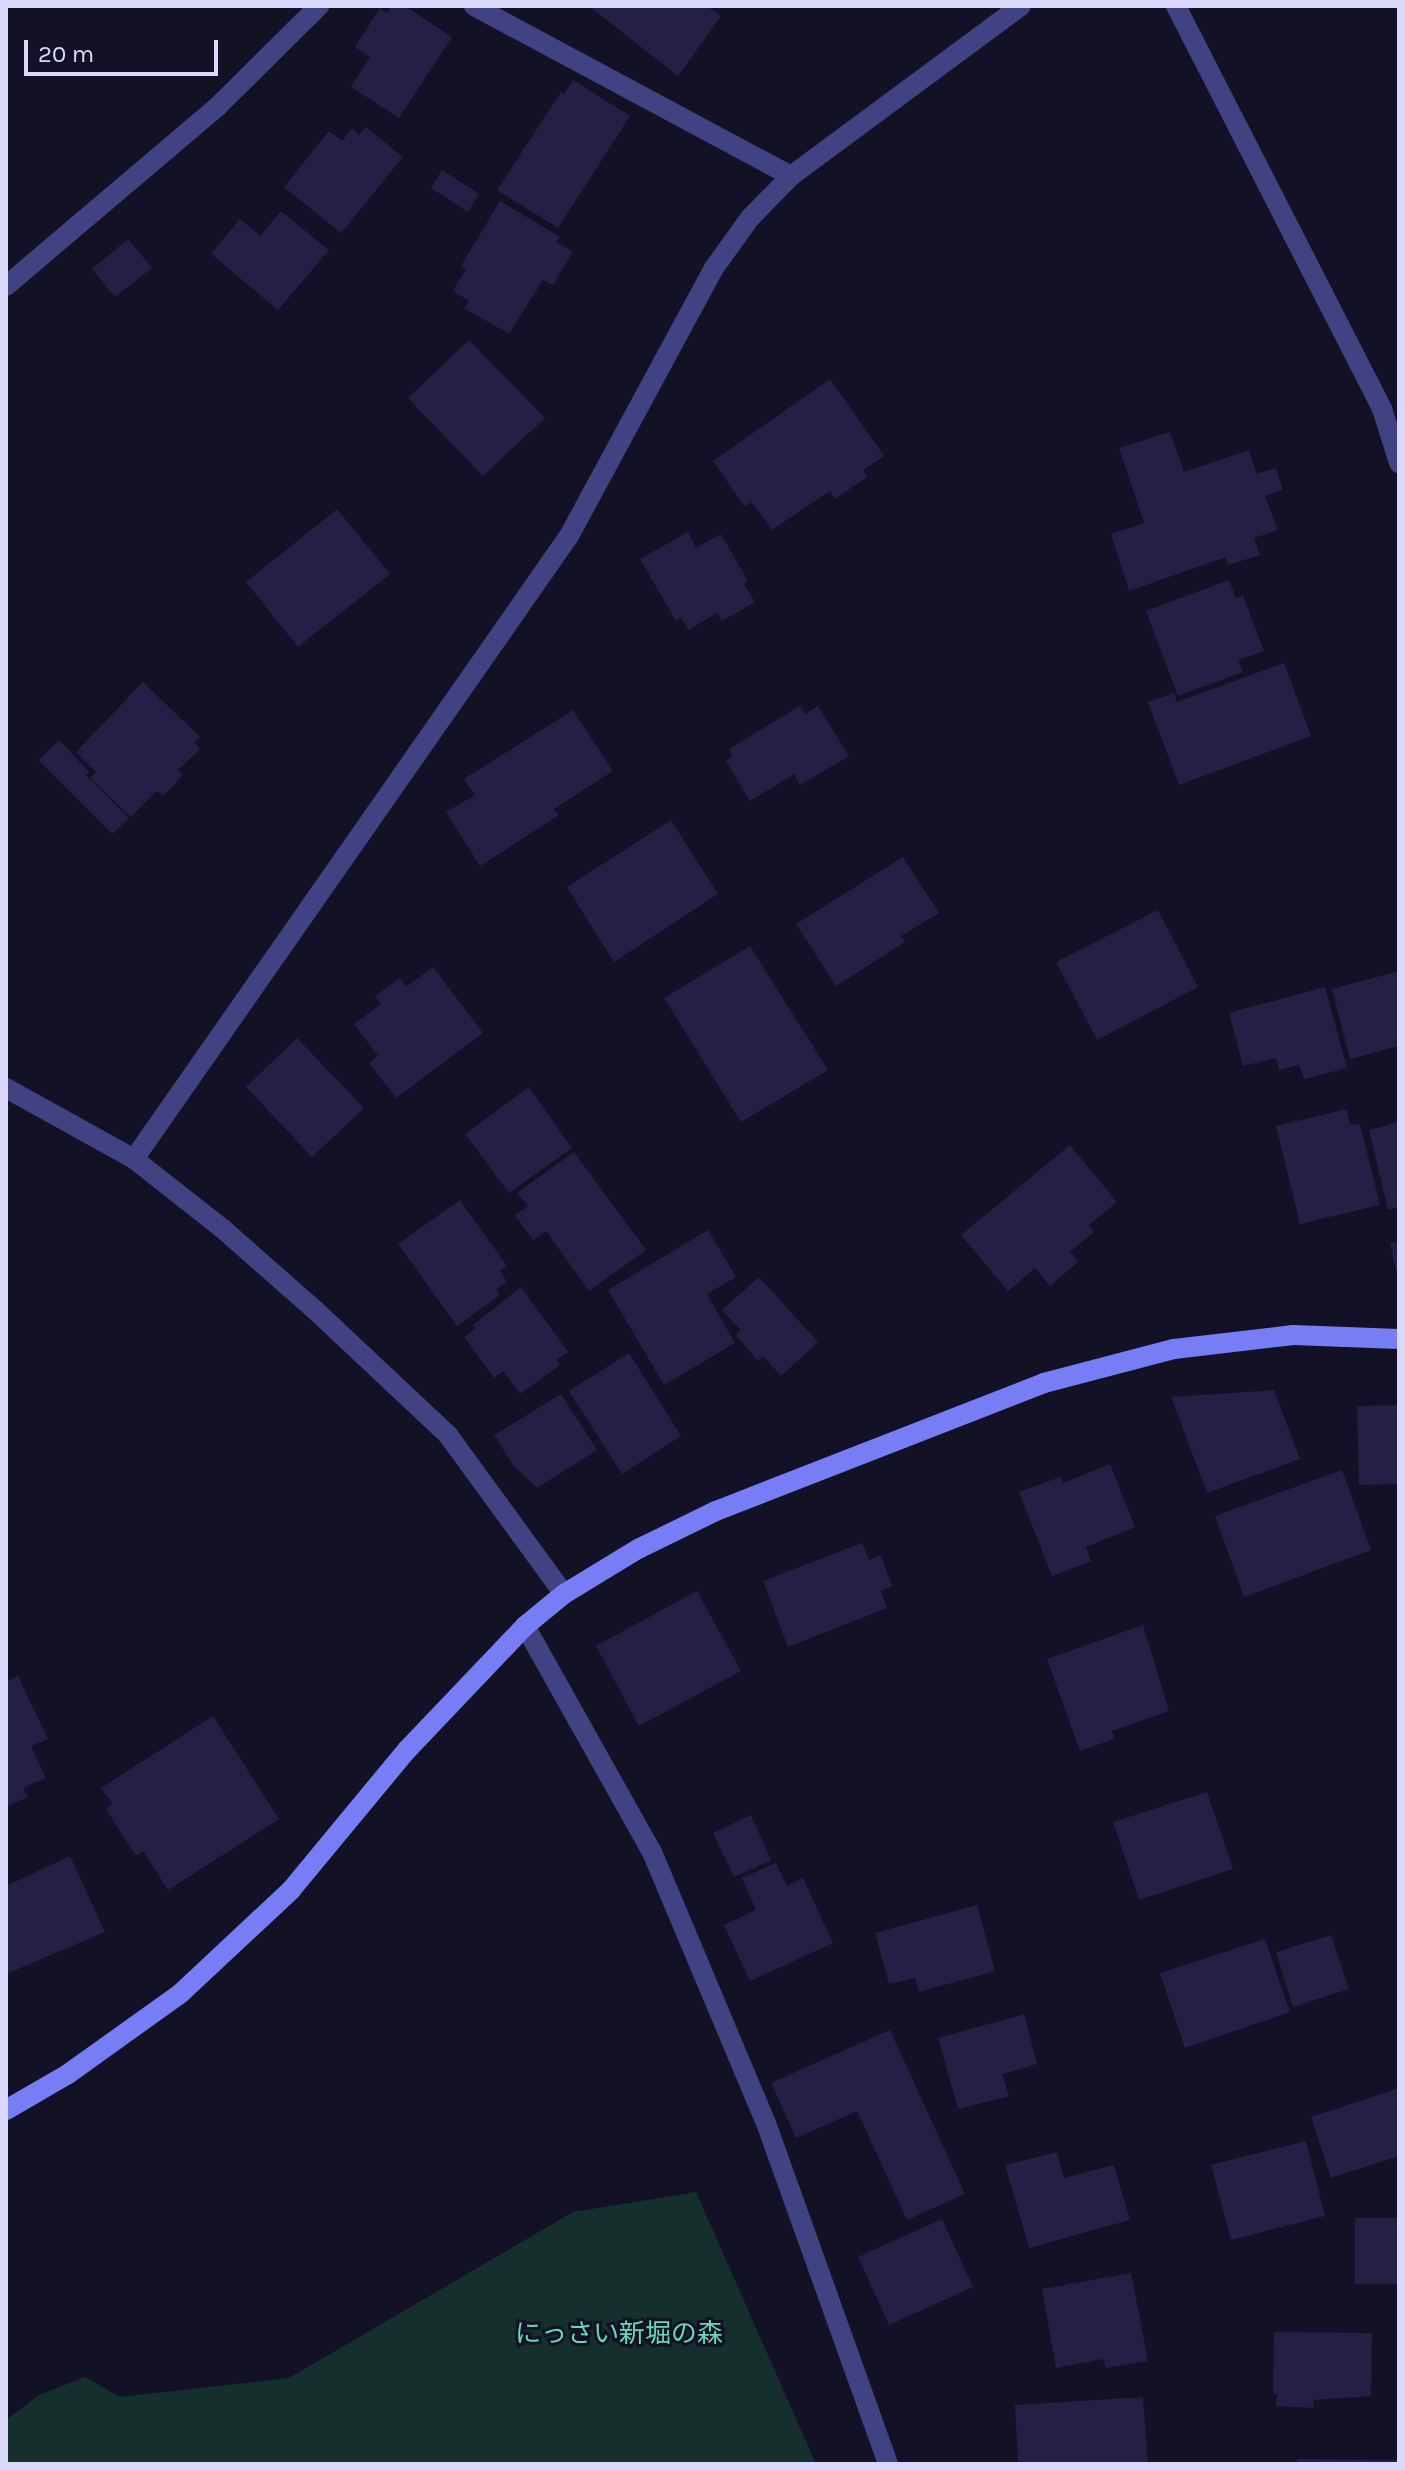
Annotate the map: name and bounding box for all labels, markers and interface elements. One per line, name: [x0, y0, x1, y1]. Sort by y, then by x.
scale bar: [28, 24, 222, 74]
text: 20 m: [38, 40, 94, 68]
park label: にっさい新堀の森: [515, 2318, 723, 2350]

